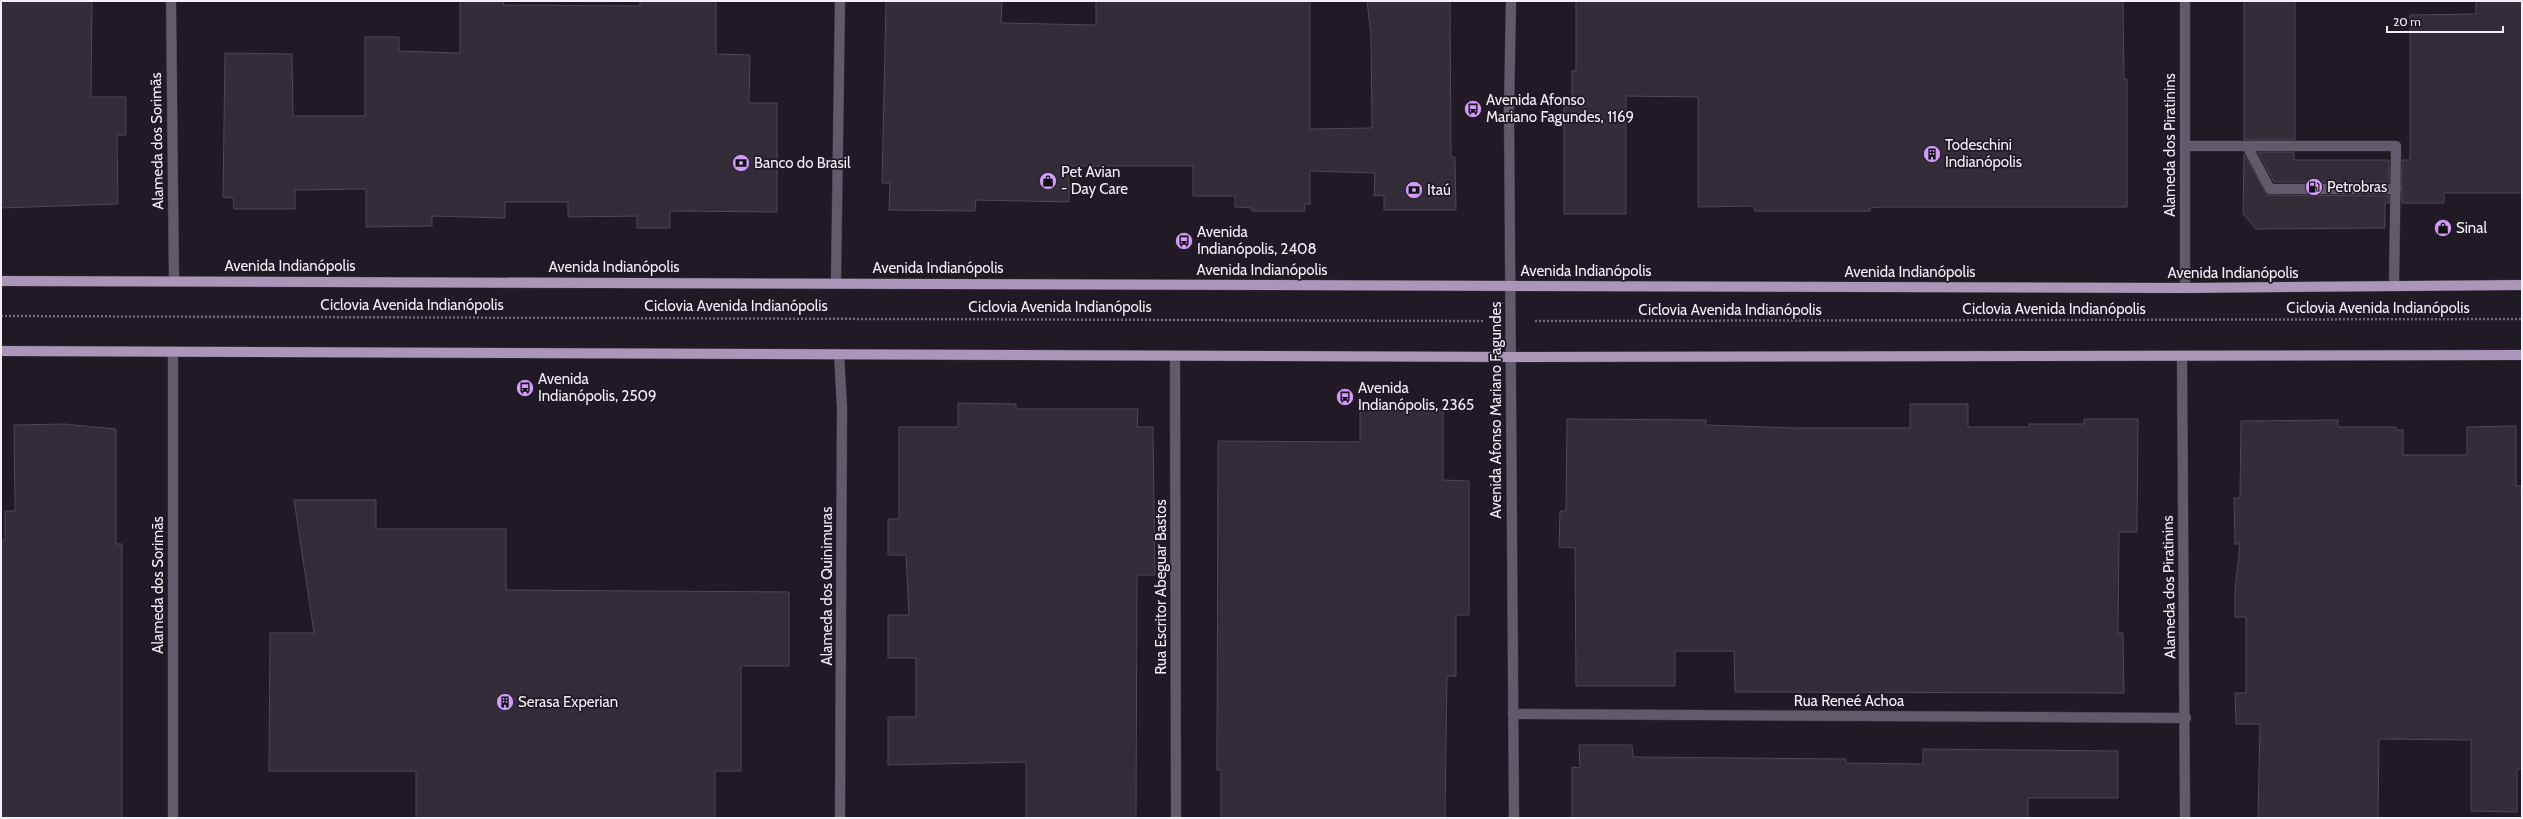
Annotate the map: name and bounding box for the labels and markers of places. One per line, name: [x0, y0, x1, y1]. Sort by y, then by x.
place label: Avenida Afonso Mariano Fagundes, 1169: [1486, 91, 1634, 126]
bus stop icon: Avenida Afonso Mariano Fagundes, 1169: [1463, 99, 1483, 119]
place label: Todeschini Indianópolis: [1945, 136, 2022, 171]
building icon: Todeschini Indianópolis: [1922, 144, 1942, 164]
bank icon: Banco do Brasil: [731, 153, 751, 173]
place label: Banco do Brasil: [754, 154, 851, 172]
place label: Pet Avian - Day Care: [1061, 163, 1128, 198]
shop icon: Pet Avian - Day Care: [1038, 171, 1058, 191]
fuel station icon: Petrobras: [2304, 177, 2324, 197]
place label: Petrobras: [2327, 178, 2387, 196]
bank icon: Itaú: [1404, 180, 1424, 200]
place label: Itaú: [1427, 181, 1451, 199]
shop icon: Sinal: [2433, 218, 2453, 238]
place label: Sinal: [2456, 219, 2487, 237]
place label: Avenida Indianópolis, 2408: [1197, 223, 1317, 258]
bus stop icon: Avenida Indianópolis, 2408: [1174, 231, 1194, 251]
place label: Avenida Indianópolis, 2509: [538, 370, 657, 405]
bus stop icon: Avenida Indianópolis, 2509: [515, 378, 535, 398]
place label: Avenida Indianópolis, 2365: [1358, 379, 1474, 414]
bus stop icon: Avenida Indianópolis, 2365: [1335, 387, 1355, 407]
building icon: Serasa Experian: [495, 692, 515, 712]
place label: Serasa Experian: [518, 693, 618, 711]

